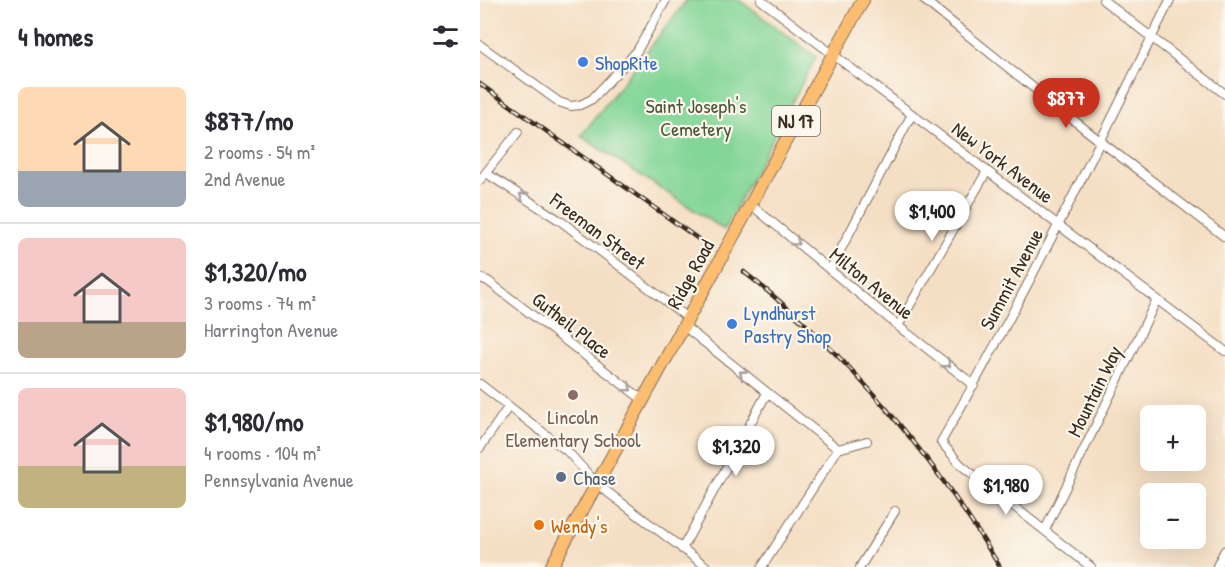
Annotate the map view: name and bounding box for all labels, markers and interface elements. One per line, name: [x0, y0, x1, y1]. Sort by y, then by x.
text: 4 homes: [18, 19, 93, 54]
icon: filters: [429, 20, 462, 53]
place label: ShopRite: [595, 49, 658, 76]
marker: ShopRite: [576, 55, 590, 69]
pin: $877: [1030, 78, 1102, 129]
text: $877: [1047, 84, 1085, 111]
park label: Saint Joseph's Cemetery: [645, 92, 747, 142]
text: $877/mo: [204, 103, 293, 138]
road number: NJ 17: [772, 106, 820, 136]
icon: home: [66, 111, 138, 183]
street label: New York Avenue: [947, 115, 1059, 209]
text: 2 rooms · 54 m²: [204, 138, 315, 165]
text: 2nd Avenue: [204, 165, 286, 192]
street label: Freeman Street: [544, 186, 652, 276]
pin: $1,400: [883, 191, 981, 242]
one-way arrow: [519, 192, 530, 203]
text: $1,400: [909, 197, 955, 224]
street label: Summit Avenue: [973, 224, 1049, 334]
street label: Ridge Road: [660, 234, 720, 314]
one-way arrow: [789, 234, 800, 245]
street label: Milton Avenue: [824, 241, 920, 325]
text: $1,320/mo: [204, 254, 307, 289]
icon: home: [66, 262, 138, 334]
street label: Gutheil Place: [527, 286, 617, 365]
text: 3 rooms · 74 m²: [204, 289, 316, 316]
place label: Lyndhurst Pastry Shop: [744, 299, 831, 349]
text: Harrington Avenue: [204, 316, 338, 343]
marker: Lyndhurst Pastry Shop: [725, 317, 739, 331]
street label: Mountain Way: [1060, 341, 1128, 441]
one-way arrow: [940, 357, 951, 368]
one-way arrow: [739, 370, 750, 381]
one-way arrow: [621, 381, 632, 392]
marker: Lincoln Elementary School: [566, 388, 580, 402]
place label: Lincoln Elementary School: [506, 403, 641, 453]
text: $1,980/mo: [204, 404, 303, 439]
map controls: [1140, 405, 1206, 549]
button: +: [1140, 405, 1206, 471]
icon: home: [66, 412, 138, 484]
pin: $1,320: [687, 426, 785, 477]
text: $1,320: [712, 432, 760, 459]
text: 4 rooms · 104 m²: [204, 439, 321, 466]
place label: Chase: [573, 464, 616, 491]
pin: $1,980: [957, 465, 1055, 516]
text: Pennsylvania Avenue: [204, 466, 354, 493]
marker: Chase: [554, 470, 568, 484]
text: $1,980: [983, 471, 1029, 498]
button: −: [1140, 483, 1206, 549]
place label: Wendy's: [551, 512, 608, 539]
marker: Wendy's: [532, 518, 546, 532]

